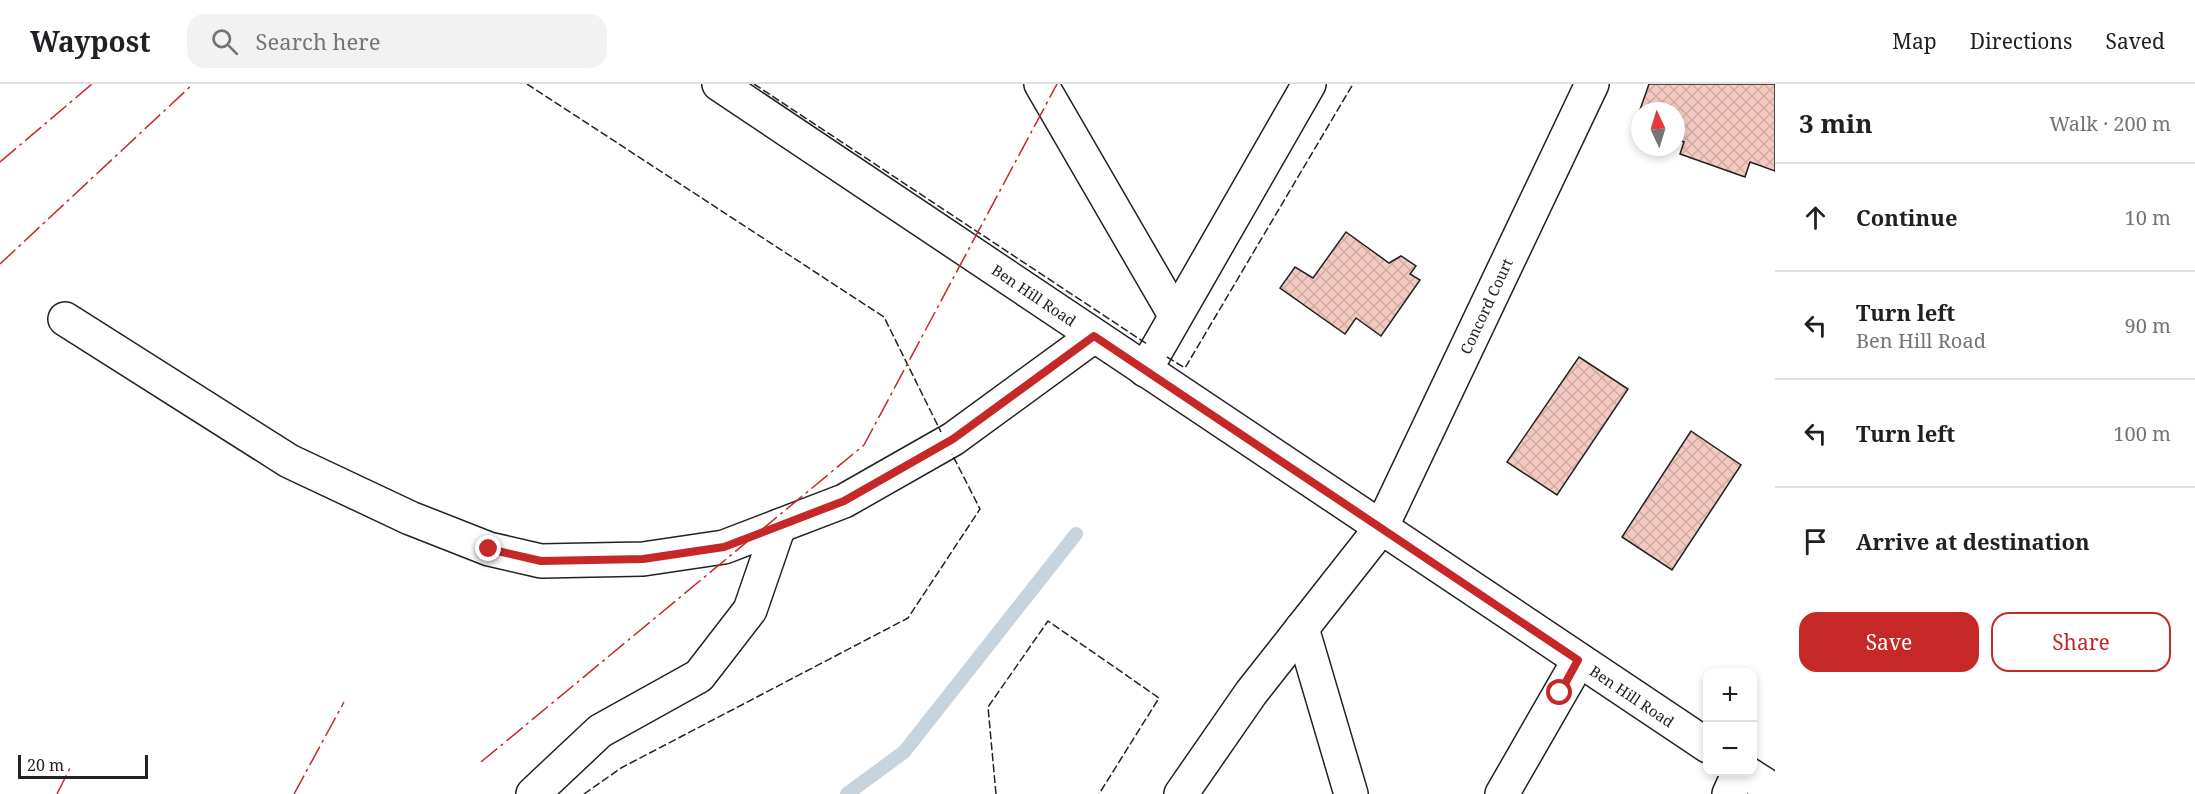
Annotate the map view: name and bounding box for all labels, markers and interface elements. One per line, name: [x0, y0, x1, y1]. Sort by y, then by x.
search box: [187, 14, 607, 68]
text: Waypost: [30, 22, 151, 60]
icon: search: [208, 25, 241, 58]
text: Search here: [256, 26, 380, 56]
text: Map: [1892, 27, 1937, 55]
text: Directions: [1970, 27, 2072, 55]
text: Saved: [2105, 27, 2165, 55]
north arrow: [1631, 102, 1685, 156]
text: 3 min: [1799, 105, 1873, 141]
text: Walk · 200 m: [2049, 110, 2171, 137]
icon: ahead: [1799, 201, 1832, 234]
text: Continue: [1856, 202, 1958, 232]
text: 10 m: [2125, 204, 2171, 231]
street label: Concord Court: [1455, 255, 1517, 357]
street label: Ben Hill Road: [988, 259, 1080, 331]
text: Turn left: [1856, 297, 1955, 327]
icon: left: [1799, 309, 1832, 342]
text: 90 m: [2125, 312, 2171, 339]
text: Ben Hill Road: [1856, 327, 1986, 354]
icon: left: [1799, 417, 1832, 450]
text: Turn left: [1856, 418, 1955, 448]
text: 100 m: [2113, 420, 2171, 447]
icon: arrive: [1799, 525, 1832, 558]
text: Arrive at destination: [1856, 526, 2090, 556]
route end: [475, 535, 501, 561]
button: Save: [1799, 612, 1979, 672]
button: Share: [1991, 612, 2171, 672]
street label: Ben Hill Road: [1586, 660, 1678, 732]
map controls: [1703, 668, 1757, 776]
button: +: [1703, 668, 1757, 722]
route start: [1546, 679, 1572, 705]
button: −: [1703, 722, 1757, 776]
scale bar: [18, 752, 148, 780]
text: 20 m: [27, 754, 64, 776]

